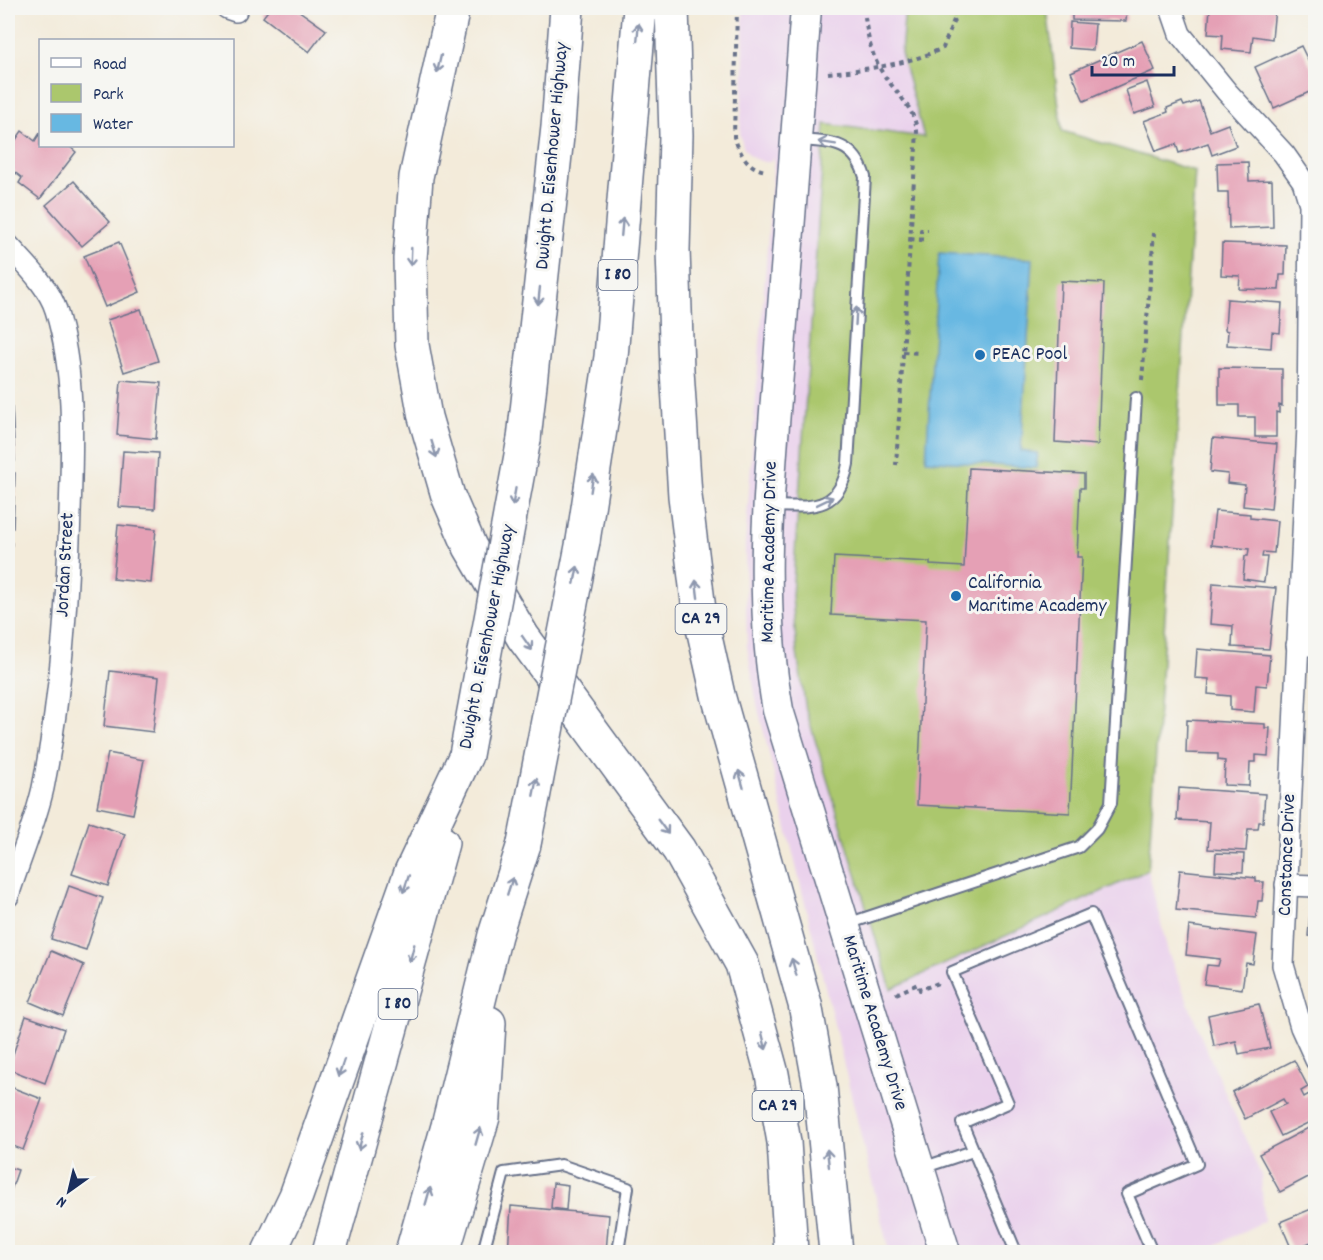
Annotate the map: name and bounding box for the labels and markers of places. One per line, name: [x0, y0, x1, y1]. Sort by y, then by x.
place label: PEAC Pool: [992, 341, 1067, 369]
marker: PEAC Pool: [973, 348, 987, 362]
place label: California Maritime Academy: [968, 570, 1108, 621]
marker: California Maritime Academy: [949, 589, 963, 603]

